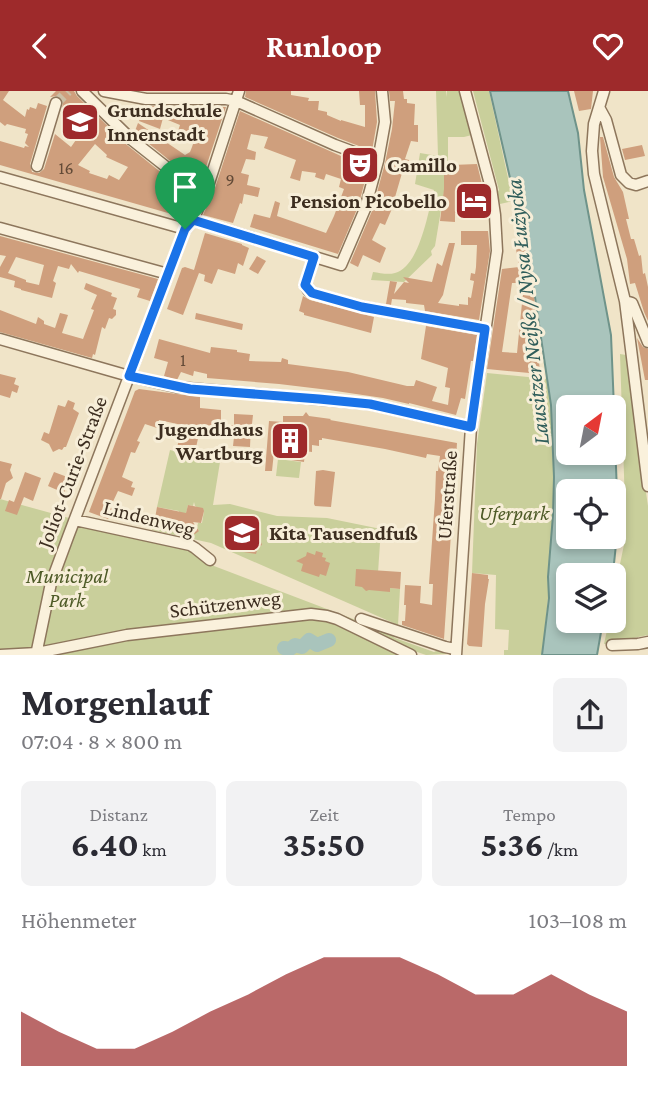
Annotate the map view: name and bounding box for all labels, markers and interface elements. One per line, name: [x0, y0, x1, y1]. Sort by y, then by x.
icon: back: [21, 27, 59, 65]
icon: heart: [589, 27, 627, 65]
text: Runloop: [266, 28, 382, 64]
place label: Grundschule Innenstadt: [107, 98, 222, 146]
school or university icon: Grundschule Innenstadt: [59, 101, 101, 143]
theatre icon: Camillo: [339, 144, 381, 186]
place label: Camillo: [387, 153, 457, 177]
pin: [155, 157, 215, 229]
house number: 16: [58, 158, 74, 178]
icon: arrive: [166, 168, 204, 206]
house number: 9: [225, 170, 235, 190]
water label: Lausitzer Neiße / Nysa Łużycka: [500, 178, 554, 446]
hotel icon: Pension Picobello: [453, 180, 495, 222]
place label: Pension Picobello: [290, 189, 447, 213]
house number: 1: [180, 350, 186, 370]
street label: Joliot-Curie-Straße: [31, 393, 112, 553]
north arrow: [556, 395, 626, 465]
map controls: [556, 395, 626, 633]
place label: Jugendhaus Wartburg: [156, 417, 263, 465]
building icon: Jugendhaus Wartburg: [269, 420, 311, 462]
street label: Uferstraße: [432, 450, 462, 540]
button: locate: [556, 479, 626, 549]
street label: Lindenweg: [101, 495, 197, 541]
park label: Uferpark: [479, 501, 550, 525]
school or university icon: Kita Tausendfuß: [221, 512, 263, 554]
place label: Kita Tausendfuß: [269, 521, 418, 545]
button: layers: [556, 563, 626, 633]
park label: Municipal Park: [25, 564, 109, 612]
street label: Schützenweg: [168, 585, 282, 623]
button: share: [553, 678, 627, 752]
text: Morgenlauf: [21, 681, 210, 723]
text: 07:04 · 8 × 800 m: [21, 728, 182, 754]
text: Distanz: [89, 804, 148, 825]
text: Zeit: [309, 804, 339, 825]
text: Tempo: [503, 804, 556, 825]
text: 6.40: [71, 825, 139, 864]
text: 35:50: [283, 825, 365, 864]
text: 5:36: [480, 825, 544, 864]
text: km: [139, 839, 167, 860]
text: /km: [544, 839, 578, 860]
text: Höhenmeter: [21, 907, 137, 933]
text: 103–108 m: [529, 907, 627, 933]

